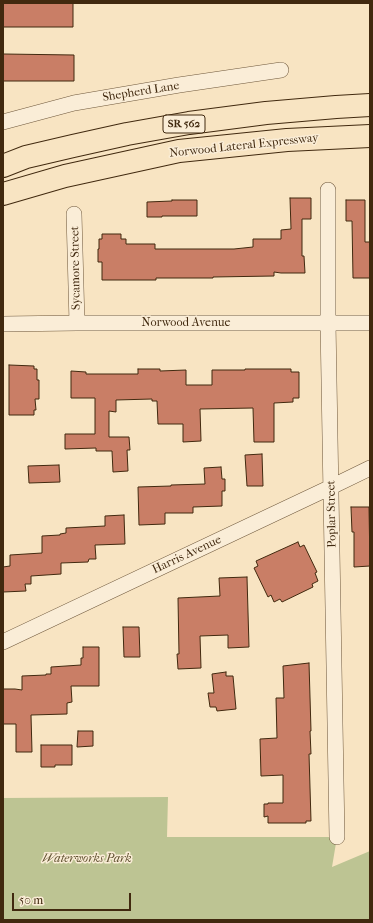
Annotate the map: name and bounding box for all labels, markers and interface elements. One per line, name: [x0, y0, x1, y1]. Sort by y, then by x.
street label: Shepherd Lane: [102, 79, 180, 105]
road number: SR 562: [163, 115, 205, 133]
street label: Norwood Lateral Expressway: [169, 131, 319, 161]
street label: Sycamore Street: [68, 226, 84, 310]
street label: Norwood Avenue: [142, 316, 230, 330]
street label: Poplar Street: [324, 480, 340, 548]
street label: Harris Avenue: [150, 533, 224, 577]
park label: Waterworks Park: [42, 852, 132, 866]
scale bar: [14, 885, 133, 911]
text: 50 m: [19, 893, 43, 907]

